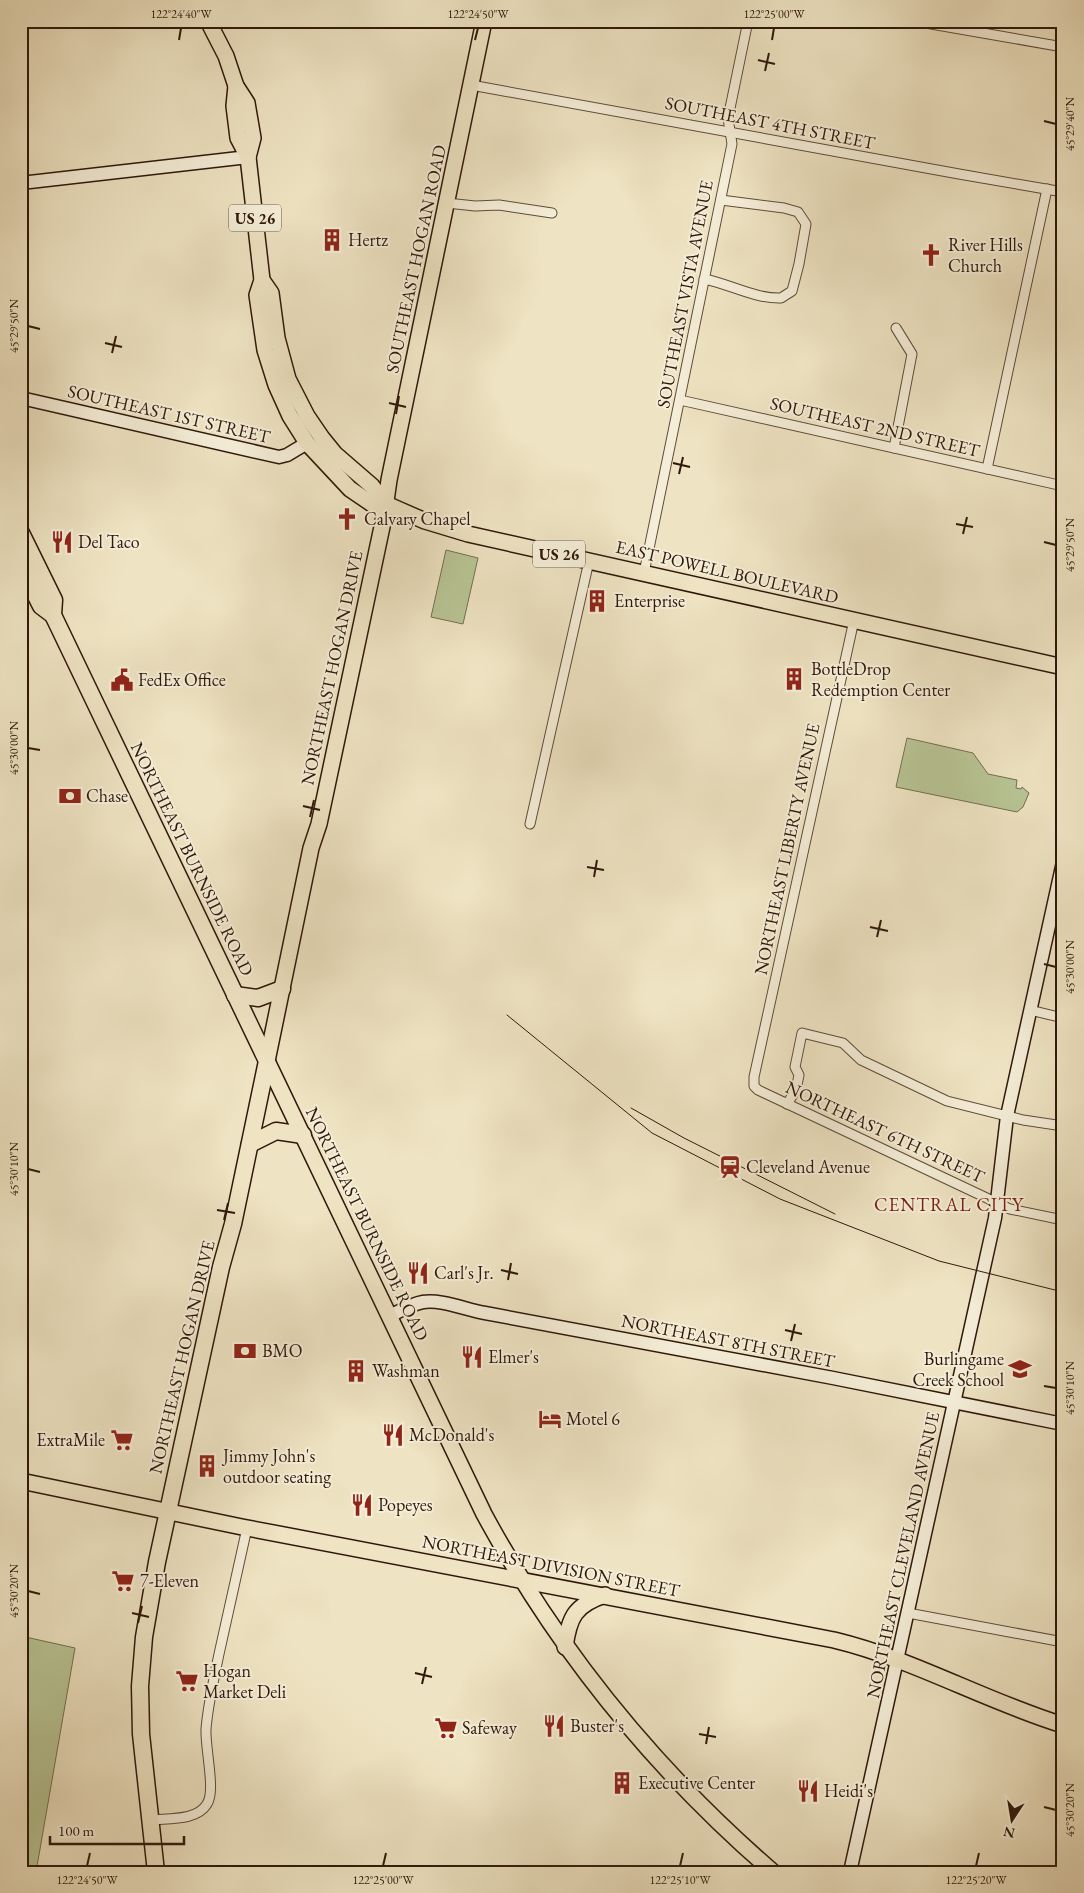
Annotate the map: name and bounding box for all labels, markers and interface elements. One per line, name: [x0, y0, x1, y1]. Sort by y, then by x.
text: 122°24'40"W: [150, 6, 213, 22]
text: 122°24'50"W: [447, 6, 510, 22]
text: 122°25'00"W: [743, 6, 806, 22]
street label: SOUTHEAST 4TH STREET: [663, 91, 878, 154]
text: 45°29'40"N: [1062, 97, 1078, 151]
street label: SOUTHEAST HOGAN ROAD: [380, 143, 451, 375]
street label: SOUTHEAST VISTA AVENUE: [651, 178, 718, 410]
road number: US 26: [229, 204, 281, 232]
building icon: Hertz: [319, 227, 345, 253]
place label: Hertz: [348, 228, 388, 251]
place label: River Hills Church: [948, 233, 1023, 277]
church icon: River Hills Church: [918, 242, 944, 268]
text: 45°29'50"N: [6, 299, 22, 353]
street label: SOUTHEAST 1ST STREET: [66, 379, 273, 448]
street label: SOUTHEAST 2ND STREET: [768, 391, 983, 462]
church icon: Calvary Chapel: [334, 506, 360, 532]
place label: Calvary Chapel: [364, 507, 471, 530]
text: 45°29'50"N: [1062, 518, 1078, 572]
restaurant icon: Del Taco: [49, 529, 75, 555]
place label: Del Taco: [78, 530, 140, 553]
street label: EAST POWELL BOULEVARD: [614, 535, 841, 608]
road number: US 26: [533, 540, 585, 568]
street label: NORTHEAST HOGAN DRIVE: [295, 549, 368, 787]
building icon: Enterprise: [584, 588, 610, 614]
place label: Enterprise: [614, 589, 685, 612]
place label: BottleDrop Redemption Center: [811, 657, 950, 701]
building icon: BottleDrop Redemption Center: [781, 666, 807, 692]
public building icon: FedEx Office: [109, 667, 135, 693]
place label: FedEx Office: [138, 668, 226, 691]
text: 45°30'00"N: [6, 721, 22, 775]
street label: NORTHEAST LIBERTY AVENUE: [749, 721, 824, 977]
street label: NORTHEAST BURNSIDE ROAD: [126, 738, 259, 979]
bank icon: Chase: [57, 783, 83, 809]
place label: Chase: [86, 784, 128, 807]
text: 45°30'00"N: [1062, 940, 1078, 994]
street label: NORTHEAST 6TH STREET: [782, 1075, 989, 1188]
street label: NORTHEAST BURNSIDE ROAD: [301, 1103, 434, 1344]
text: 45°30'10"N: [6, 1142, 22, 1196]
station icon: Cleveland Avenue: [717, 1154, 743, 1180]
place label: Cleveland Avenue: [746, 1155, 870, 1178]
district label: CENTRAL CITY: [874, 1192, 1024, 1217]
street label: NORTHEAST HOGAN DRIVE: [143, 1238, 220, 1476]
restaurant icon: Carl's Jr.: [405, 1260, 431, 1286]
place label: Carl's Jr.: [434, 1261, 494, 1284]
street label: NORTHEAST 8TH STREET: [619, 1309, 838, 1373]
bank icon: BMO: [232, 1338, 258, 1364]
place label: BMO: [262, 1339, 303, 1362]
restaurant icon: Elmer's: [459, 1344, 485, 1370]
place label: Elmer's: [488, 1345, 539, 1368]
place label: Burlingame Creek School: [912, 1347, 1004, 1391]
school or university icon: Burlingame Creek School: [1007, 1356, 1033, 1382]
building icon: Washman: [343, 1358, 369, 1384]
place label: Washman: [372, 1359, 440, 1382]
text: 45°30'10"N: [1062, 1361, 1078, 1415]
hotel icon: Motel 6: [537, 1406, 563, 1432]
place label: Motel 6: [566, 1407, 620, 1430]
street label: NORTHEAST CLEVELAND AVENUE: [861, 1410, 944, 1700]
restaurant icon: McDonald's: [380, 1422, 406, 1448]
place label: McDonald's: [409, 1423, 494, 1446]
supermarket icon: ExtraMile: [109, 1427, 135, 1453]
place label: ExtraMile: [36, 1428, 105, 1451]
place label: Jimmy John's outdoor seating: [221, 1444, 331, 1488]
building icon: Jimmy John's outdoor seating: [194, 1453, 220, 1479]
restaurant icon: Popeyes: [349, 1492, 375, 1518]
place label: Popeyes: [378, 1493, 433, 1516]
street label: NORTHEAST DIVISION STREET: [420, 1529, 683, 1602]
text: 45°30'20"N: [6, 1564, 22, 1618]
supermarket icon: 7-Eleven: [110, 1568, 136, 1594]
place label: 7-Eleven: [140, 1569, 200, 1592]
place label: Hogan Market Deli: [203, 1659, 287, 1703]
supermarket icon: Hogan Market Deli: [174, 1668, 200, 1694]
restaurant icon: Buster's: [541, 1713, 567, 1739]
place label: Buster's: [570, 1714, 624, 1737]
supermarket icon: Safeway: [433, 1715, 459, 1741]
place label: Safeway: [462, 1716, 517, 1739]
building icon: Executive Center: [609, 1770, 635, 1796]
place label: Executive Center: [638, 1771, 755, 1794]
restaurant icon: Heidi's: [795, 1778, 821, 1804]
place label: Heidi's: [824, 1779, 873, 1802]
text: 45°30'20"N: [1062, 1783, 1078, 1837]
north arrow: [986, 1796, 1036, 1846]
scale bar: [50, 1813, 184, 1845]
text: 100 m: [58, 1821, 95, 1840]
text: N: [1001, 1823, 1017, 1843]
text: 122°24'50"W: [56, 1872, 119, 1888]
text: 122°25'00"W: [352, 1872, 415, 1888]
text: 122°25'10"W: [649, 1872, 712, 1888]
text: 122°25'20"W: [945, 1872, 1008, 1888]

